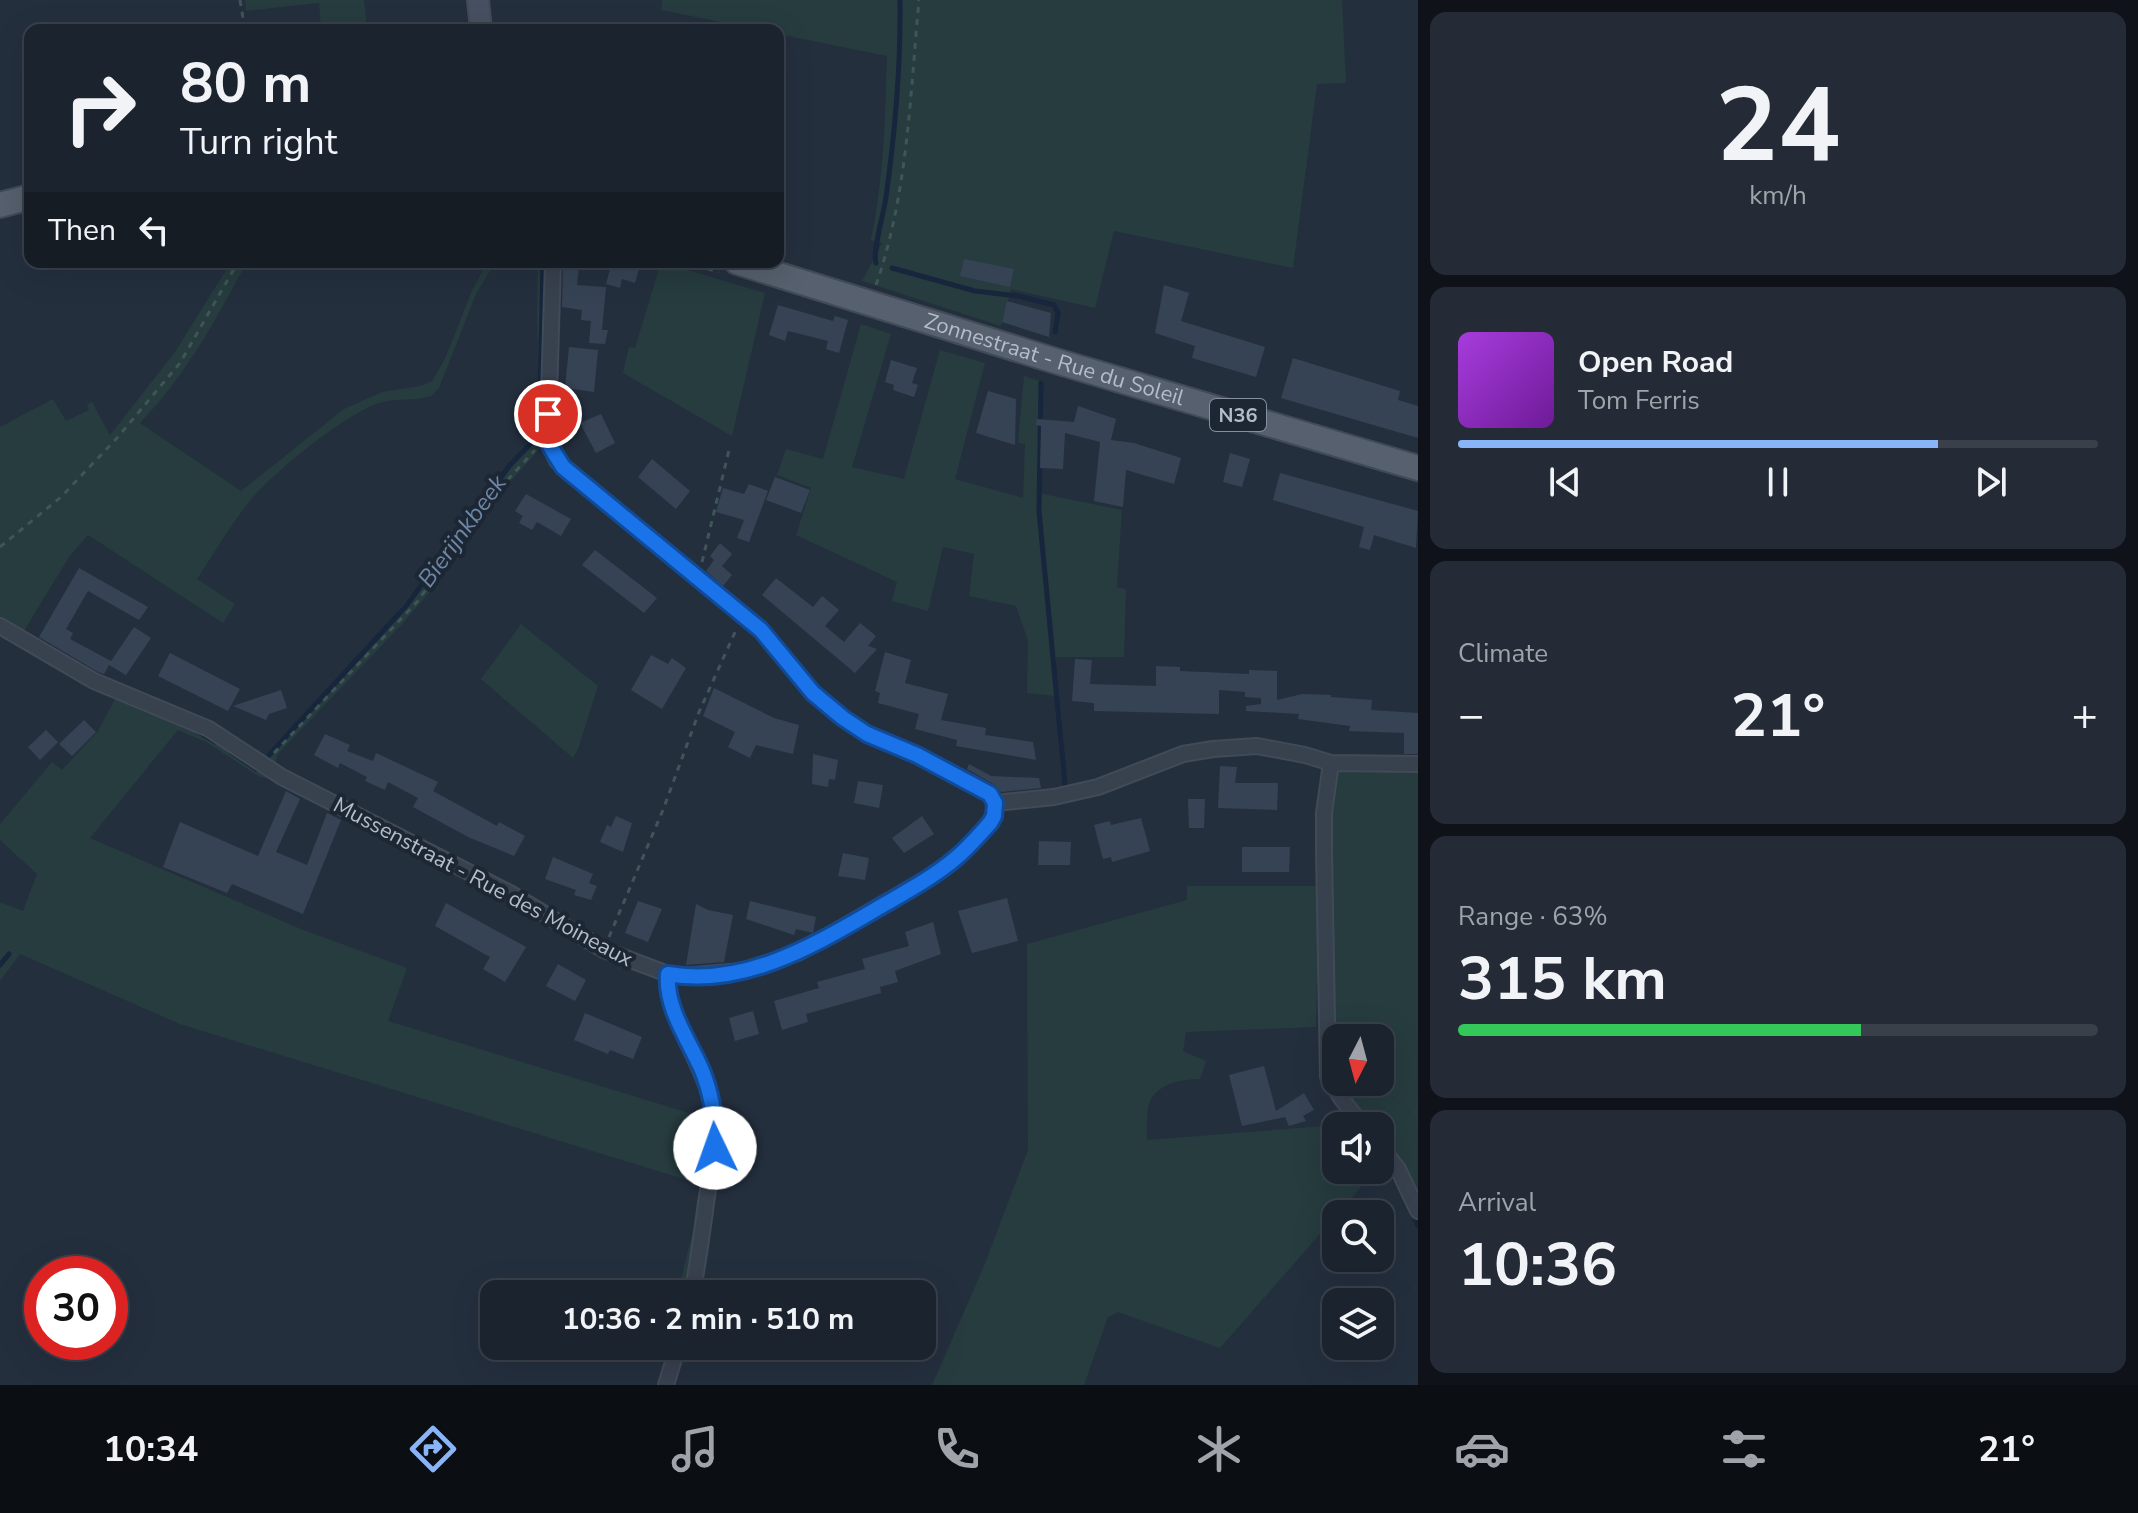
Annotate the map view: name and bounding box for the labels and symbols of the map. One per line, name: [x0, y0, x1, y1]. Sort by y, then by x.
street label: Zonnestraat - Rue du Soleil: [921, 306, 1188, 413]
pin: [514, 380, 582, 448]
road number: N36: [1210, 399, 1266, 431]
water label: Bierijnkbeek: [410, 468, 514, 594]
street label: Mussenstraat - Rue des Moineaux: [328, 790, 638, 974]
north arrow: [1322, 1024, 1394, 1096]
position arrow: [673, 1106, 757, 1190]
speed limit sign: 30: [24, 1256, 128, 1360]

